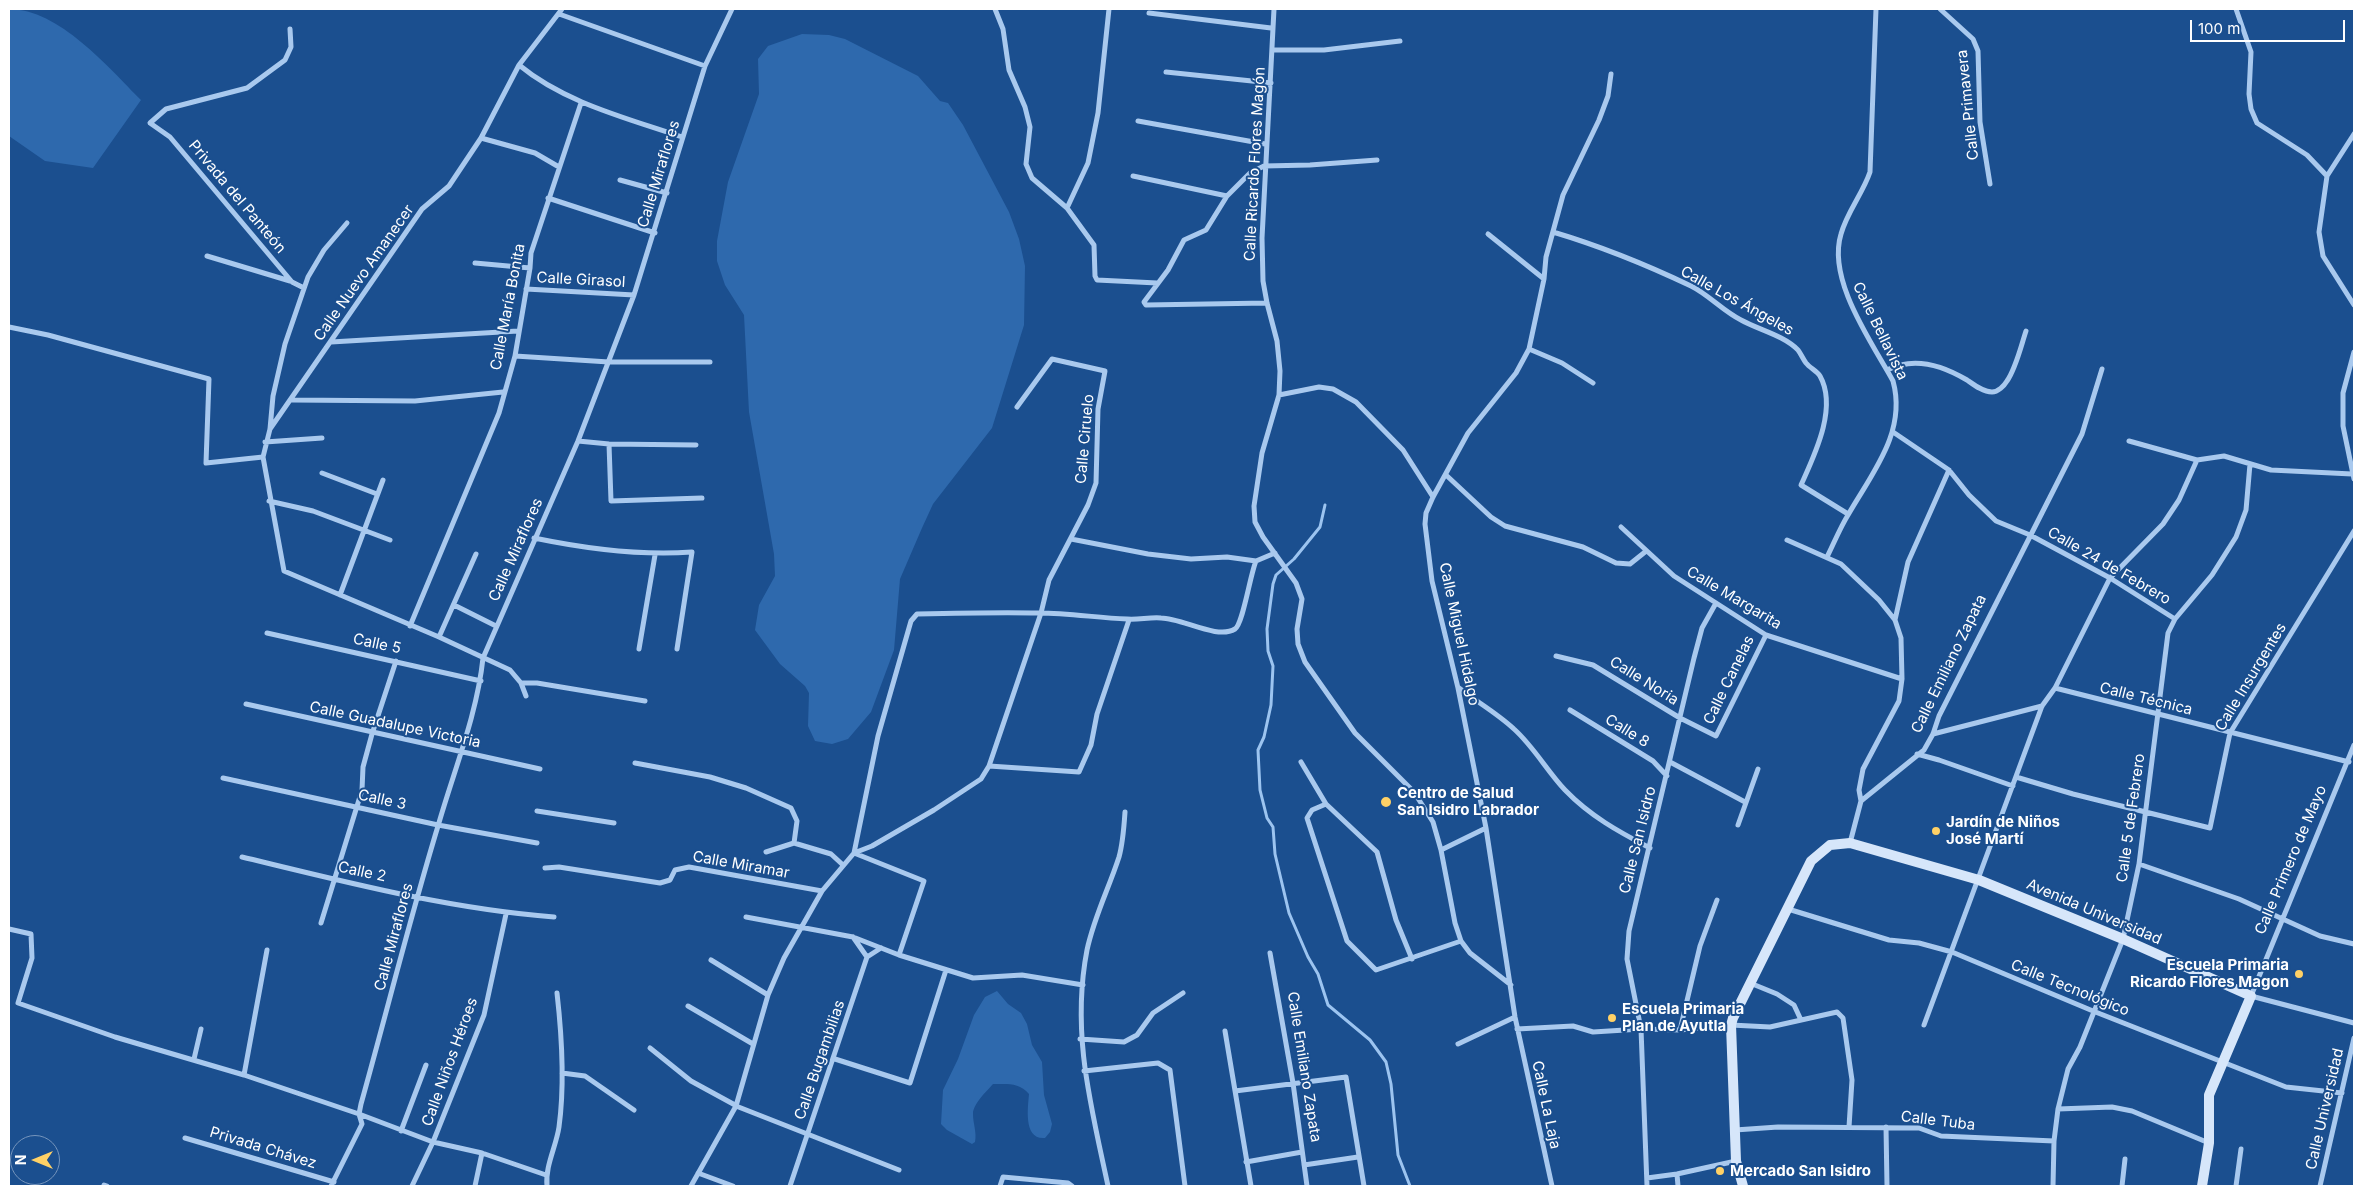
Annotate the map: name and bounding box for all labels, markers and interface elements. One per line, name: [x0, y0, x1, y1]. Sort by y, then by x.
scale bar: [2193, 10, 2348, 42]
text: 100 m: [2198, 19, 2240, 38]
street label: Calle Primavera: [1953, 49, 1983, 161]
street label: Calle Ricardo Flores Magón: [1241, 66, 1269, 262]
street label: Calle Miraflores: [634, 118, 684, 230]
street label: Privada del Panteón: [185, 137, 289, 257]
street label: Calle Nuevo Amanecer: [310, 201, 418, 345]
street label: Calle María Bonita: [487, 242, 529, 372]
street label: Calle Los Ángeles: [1677, 262, 1797, 340]
street label: Calle Girasol: [536, 269, 626, 291]
street label: Calle Bellavista: [1848, 279, 1912, 383]
street label: Calle Ciruelo: [1072, 393, 1098, 485]
street label: Calle Miraflores: [485, 496, 547, 604]
street label: Calle 24 de Febrero: [2044, 523, 2174, 609]
street label: Calle Miguel Hidalgo: [1435, 561, 1483, 707]
street label: Calle Margarita: [1683, 563, 1785, 633]
street label: Calle Emiliano Zapata: [1908, 592, 1990, 736]
street label: Calle Insurgentes: [2212, 620, 2290, 734]
street label: Calle 5: [351, 630, 403, 658]
street label: Calle Canelas: [1700, 633, 1758, 727]
street label: Calle Noria: [1606, 653, 1682, 709]
street label: Calle Técnica: [2098, 679, 2194, 719]
street label: Calle Guadalupe Victoria: [308, 698, 482, 752]
street label: Calle 8: [1602, 710, 1652, 752]
street label: Calle 5 de Febrero: [2113, 752, 2149, 884]
street label: Calle Primero de Mayo: [2251, 783, 2331, 937]
place label: Centro de Salud San Isidro Labrador: [1397, 784, 1539, 819]
street label: Calle San Isidro: [1616, 785, 1660, 895]
street label: Calle 3: [356, 786, 408, 814]
marker: Centro de Salud San Isidro Labrador: [1379, 795, 1393, 809]
place label: Jardín de Niños José Martí: [1946, 813, 2060, 848]
marker: Jardín de Niños José Martí: [1930, 825, 1942, 837]
street label: Calle Miramar: [691, 848, 791, 882]
street label: Calle 2: [336, 858, 388, 886]
street label: Avenida Universidad: [2024, 875, 2164, 949]
street label: Calle Miraflores: [371, 881, 417, 993]
street label: Calle Tecnológico: [2008, 956, 2132, 1020]
place label: Escuela Primaria Ricardo Flores Magon: [2130, 956, 2289, 991]
marker: Escuela Primaria Ricardo Flores Magon: [2293, 968, 2305, 980]
street label: Calle Emiliano Zapata: [1283, 990, 1325, 1144]
street label: Calle Niños Héroes: [418, 995, 482, 1129]
street label: Calle Bugambilias: [791, 998, 849, 1122]
place label: Escuela Primaria Plan de Ayutla: [1622, 1000, 1744, 1035]
marker: Escuela Primaria Plan de Ayutla: [1606, 1012, 1618, 1024]
street label: Calle Universidad: [2302, 1046, 2348, 1172]
street label: Calle La Laja: [1528, 1059, 1564, 1151]
street label: Calle Tuba: [1900, 1108, 1976, 1134]
street label: Privada Chávez: [207, 1123, 319, 1173]
north arrow: [10, 1135, 60, 1185]
text: N: [12, 1155, 29, 1165]
place label: Mercado San Isidro: [1730, 1162, 1871, 1180]
marker: Mercado San Isidro: [1714, 1165, 1726, 1177]

